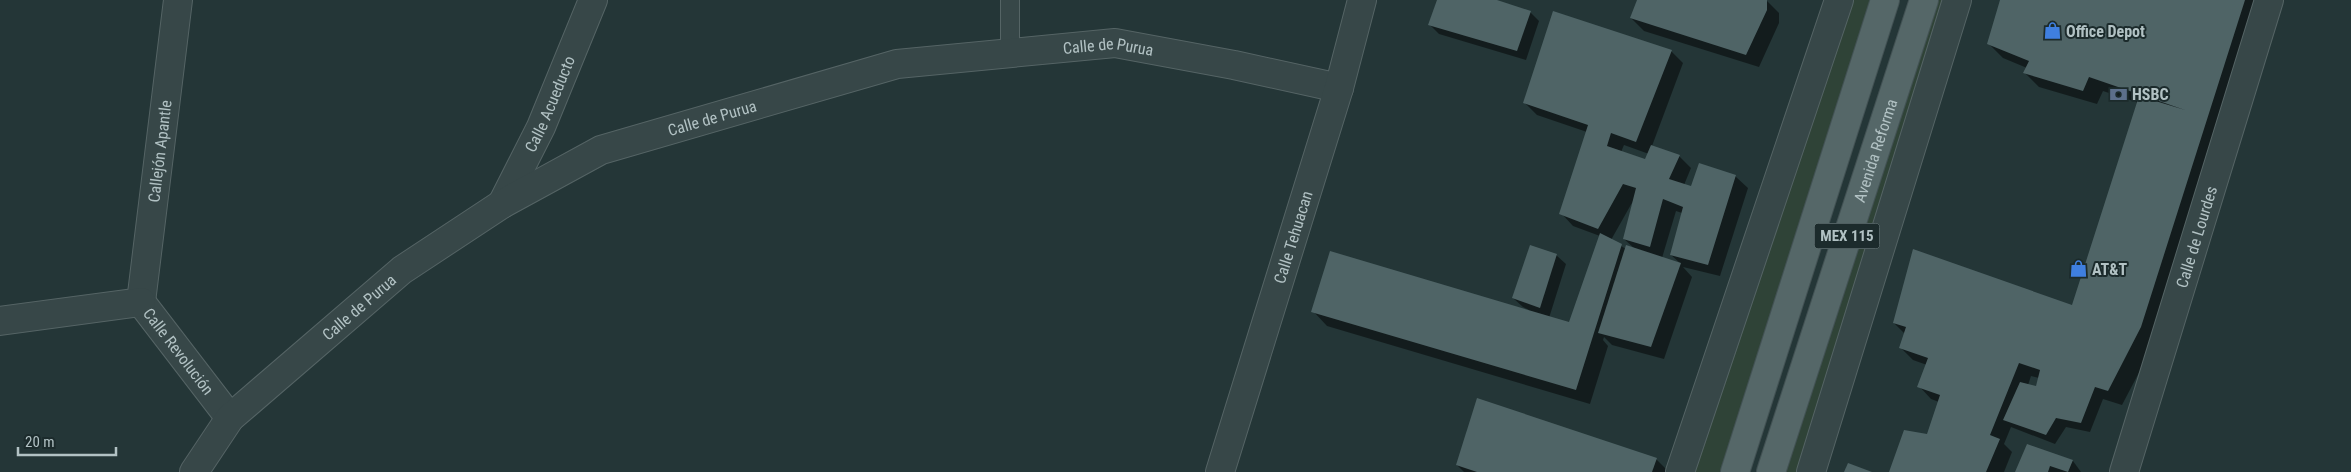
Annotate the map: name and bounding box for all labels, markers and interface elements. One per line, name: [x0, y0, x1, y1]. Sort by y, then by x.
shop icon: Office Depot: [2042, 21, 2062, 41]
place label: Office Depot: [2066, 22, 2145, 41]
street label: Calle de Purua: [1062, 34, 1155, 60]
street label: Calle Acueducto: [521, 53, 579, 155]
bank icon: HSBC: [2108, 84, 2128, 104]
place label: HSBC: [2132, 85, 2169, 104]
street label: Calle de Purua: [666, 96, 759, 140]
street label: Avenida Reforma: [1850, 97, 1901, 205]
street label: Callejón Apantle: [144, 99, 176, 204]
street label: Calle de Lourdes: [2172, 184, 2221, 290]
street label: Calle Tehuacan: [1270, 189, 1317, 286]
road number: MEX 115: [1814, 224, 1880, 248]
shop icon: AT&T: [2068, 259, 2088, 279]
place label: AT&T: [2092, 260, 2128, 279]
street label: Calle de Purua: [318, 270, 400, 344]
street label: Calle Revolución: [139, 304, 218, 399]
scale bar: [18, 424, 115, 456]
text: 20 m: [25, 433, 55, 451]

